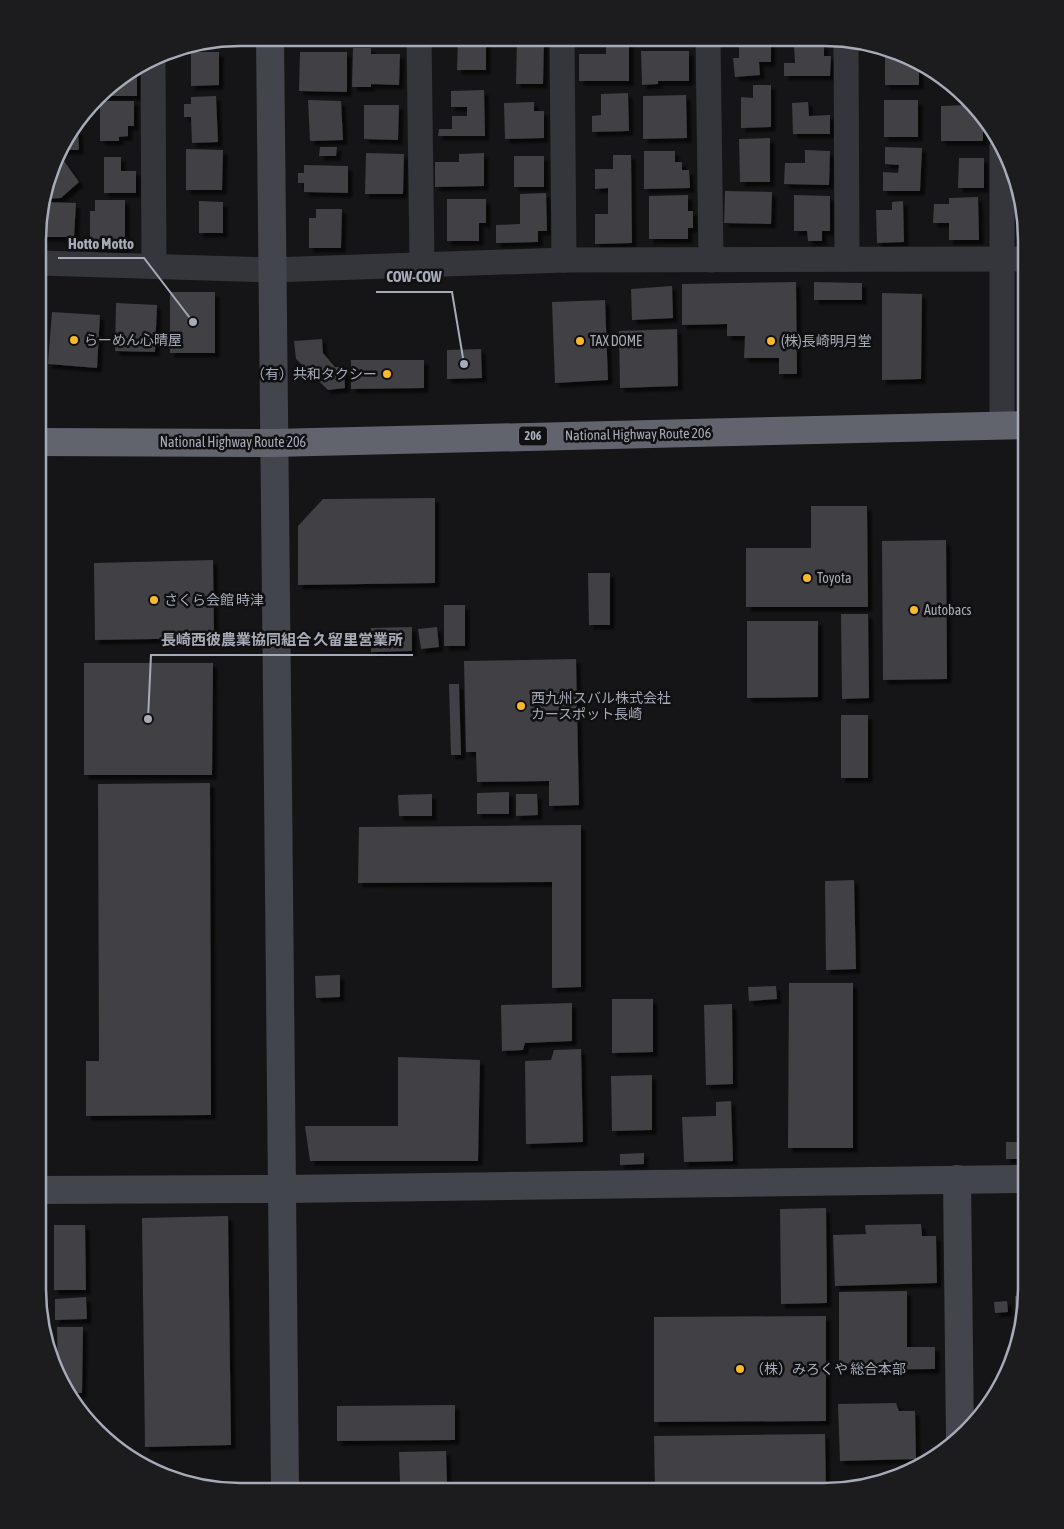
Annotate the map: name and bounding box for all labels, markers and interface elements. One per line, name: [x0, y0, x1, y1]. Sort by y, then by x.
callout: Hotto Motto: [58, 228, 144, 258]
text: Hotto Motto: [68, 235, 134, 252]
callout: COW-COW: [376, 262, 452, 292]
text: COW-COW: [386, 268, 442, 285]
place label: らーめん心晴屋: [84, 332, 182, 348]
place label: TAX DOME: [590, 333, 642, 349]
place label: (株)長崎明月堂: [781, 333, 872, 349]
marker: らーめん心晴屋: [68, 334, 80, 346]
marker: TAX DOME: [574, 335, 586, 347]
marker: (株)長崎明月堂: [765, 335, 777, 347]
place label: （有）共和タクシー: [251, 366, 377, 382]
marker: （有）共和タクシー: [381, 368, 393, 380]
street label: National Highway Route 206: [565, 425, 712, 443]
road number: 206: [519, 426, 547, 446]
street label: National Highway Route 206: [160, 434, 307, 450]
place label: Toyota: [817, 570, 852, 586]
marker: Toyota: [801, 572, 813, 584]
place label: さくら会館 時津: [164, 592, 264, 608]
marker: さくら会館 時津: [148, 594, 160, 606]
place label: Autobacs: [924, 602, 971, 618]
marker: Autobacs: [908, 604, 920, 616]
callout: 長崎西彼農業協同組合 久留里営業所: [151, 625, 413, 655]
text: 長崎西彼農業協同組合 久留里営業所: [161, 631, 403, 648]
place label: 西九州スバル株式会社 カースポット長崎: [531, 690, 671, 722]
marker: 西九州スバル株式会社 カースポット長崎: [515, 700, 527, 712]
place label: （株）みろくや 総合本部: [750, 1361, 906, 1377]
marker: （株）みろくや 総合本部: [734, 1363, 746, 1375]

